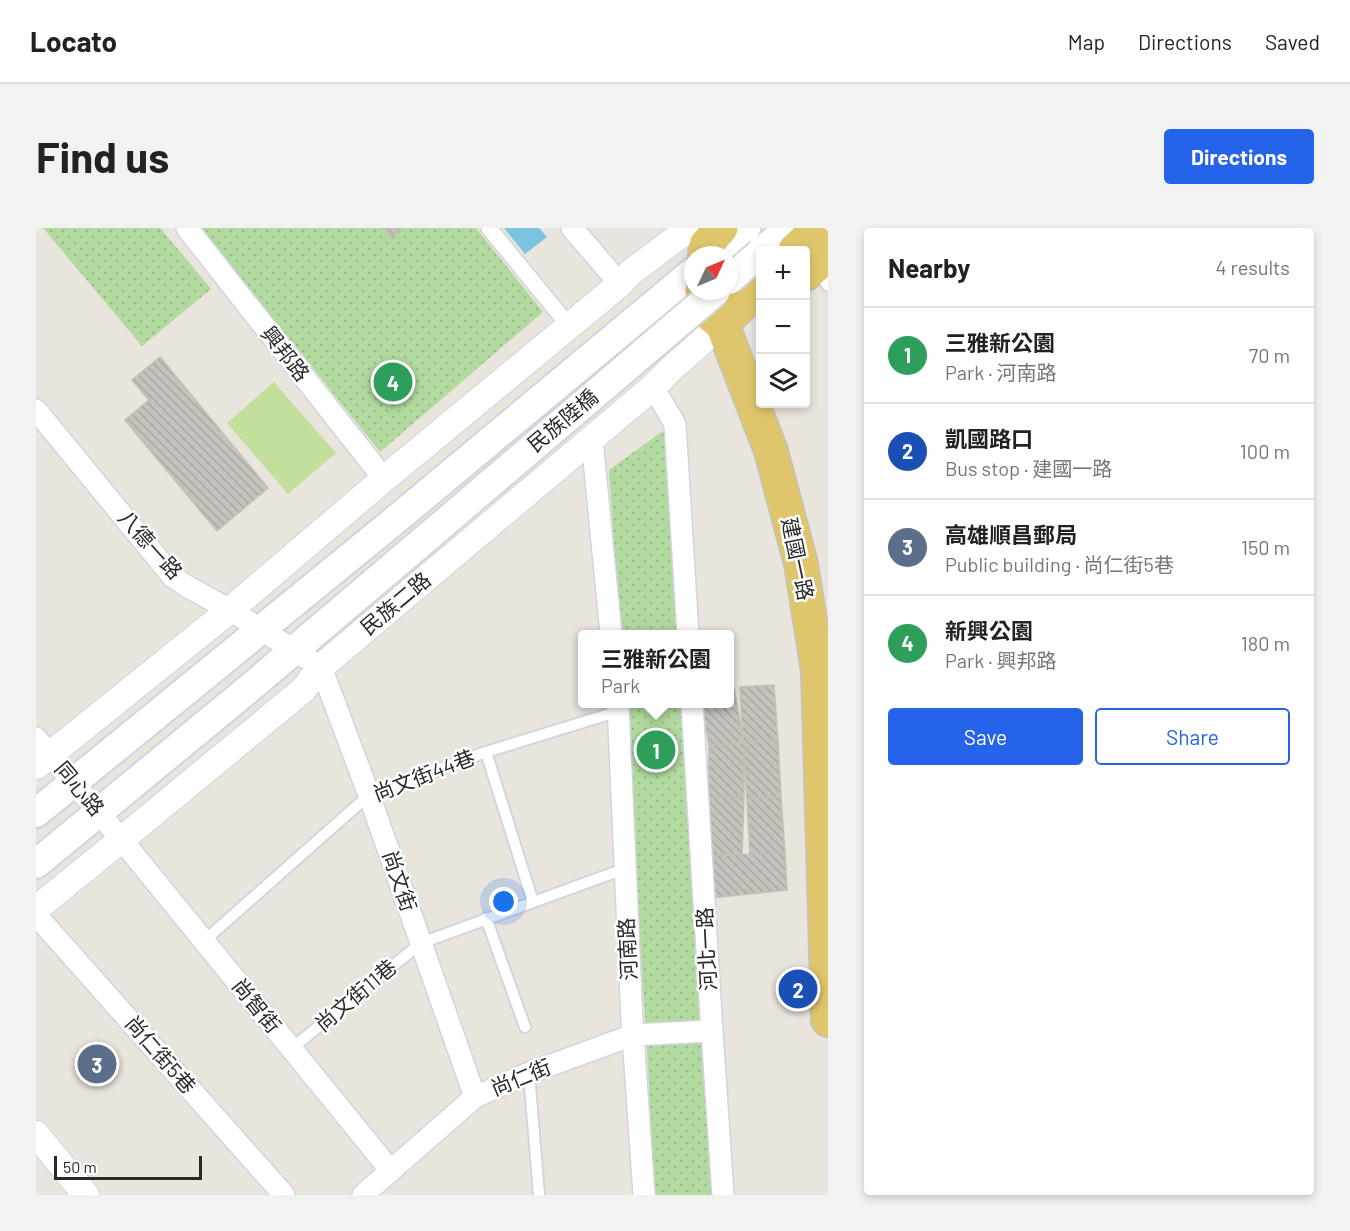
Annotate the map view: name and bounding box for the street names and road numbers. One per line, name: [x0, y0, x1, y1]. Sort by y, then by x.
street label: 興邦路: [257, 321, 315, 386]
street label: 民族陸橋: [522, 383, 602, 456]
street label: 八德一路: [114, 504, 189, 584]
street label: 建國一路: [778, 515, 819, 602]
street label: 民族二路: [355, 566, 435, 639]
street label: 尚文街44巷: [369, 744, 478, 805]
street label: 同心路: [50, 756, 110, 820]
street label: 尚文街: [378, 847, 422, 914]
street label: 河北一路: [691, 906, 720, 992]
street label: 河南路: [612, 917, 641, 981]
street label: 尚文街11巷: [309, 954, 401, 1036]
street label: 尚智街: [228, 973, 287, 1037]
street label: 尚仁街5巷: [121, 1010, 202, 1098]
street label: 尚仁街: [487, 1053, 554, 1100]

